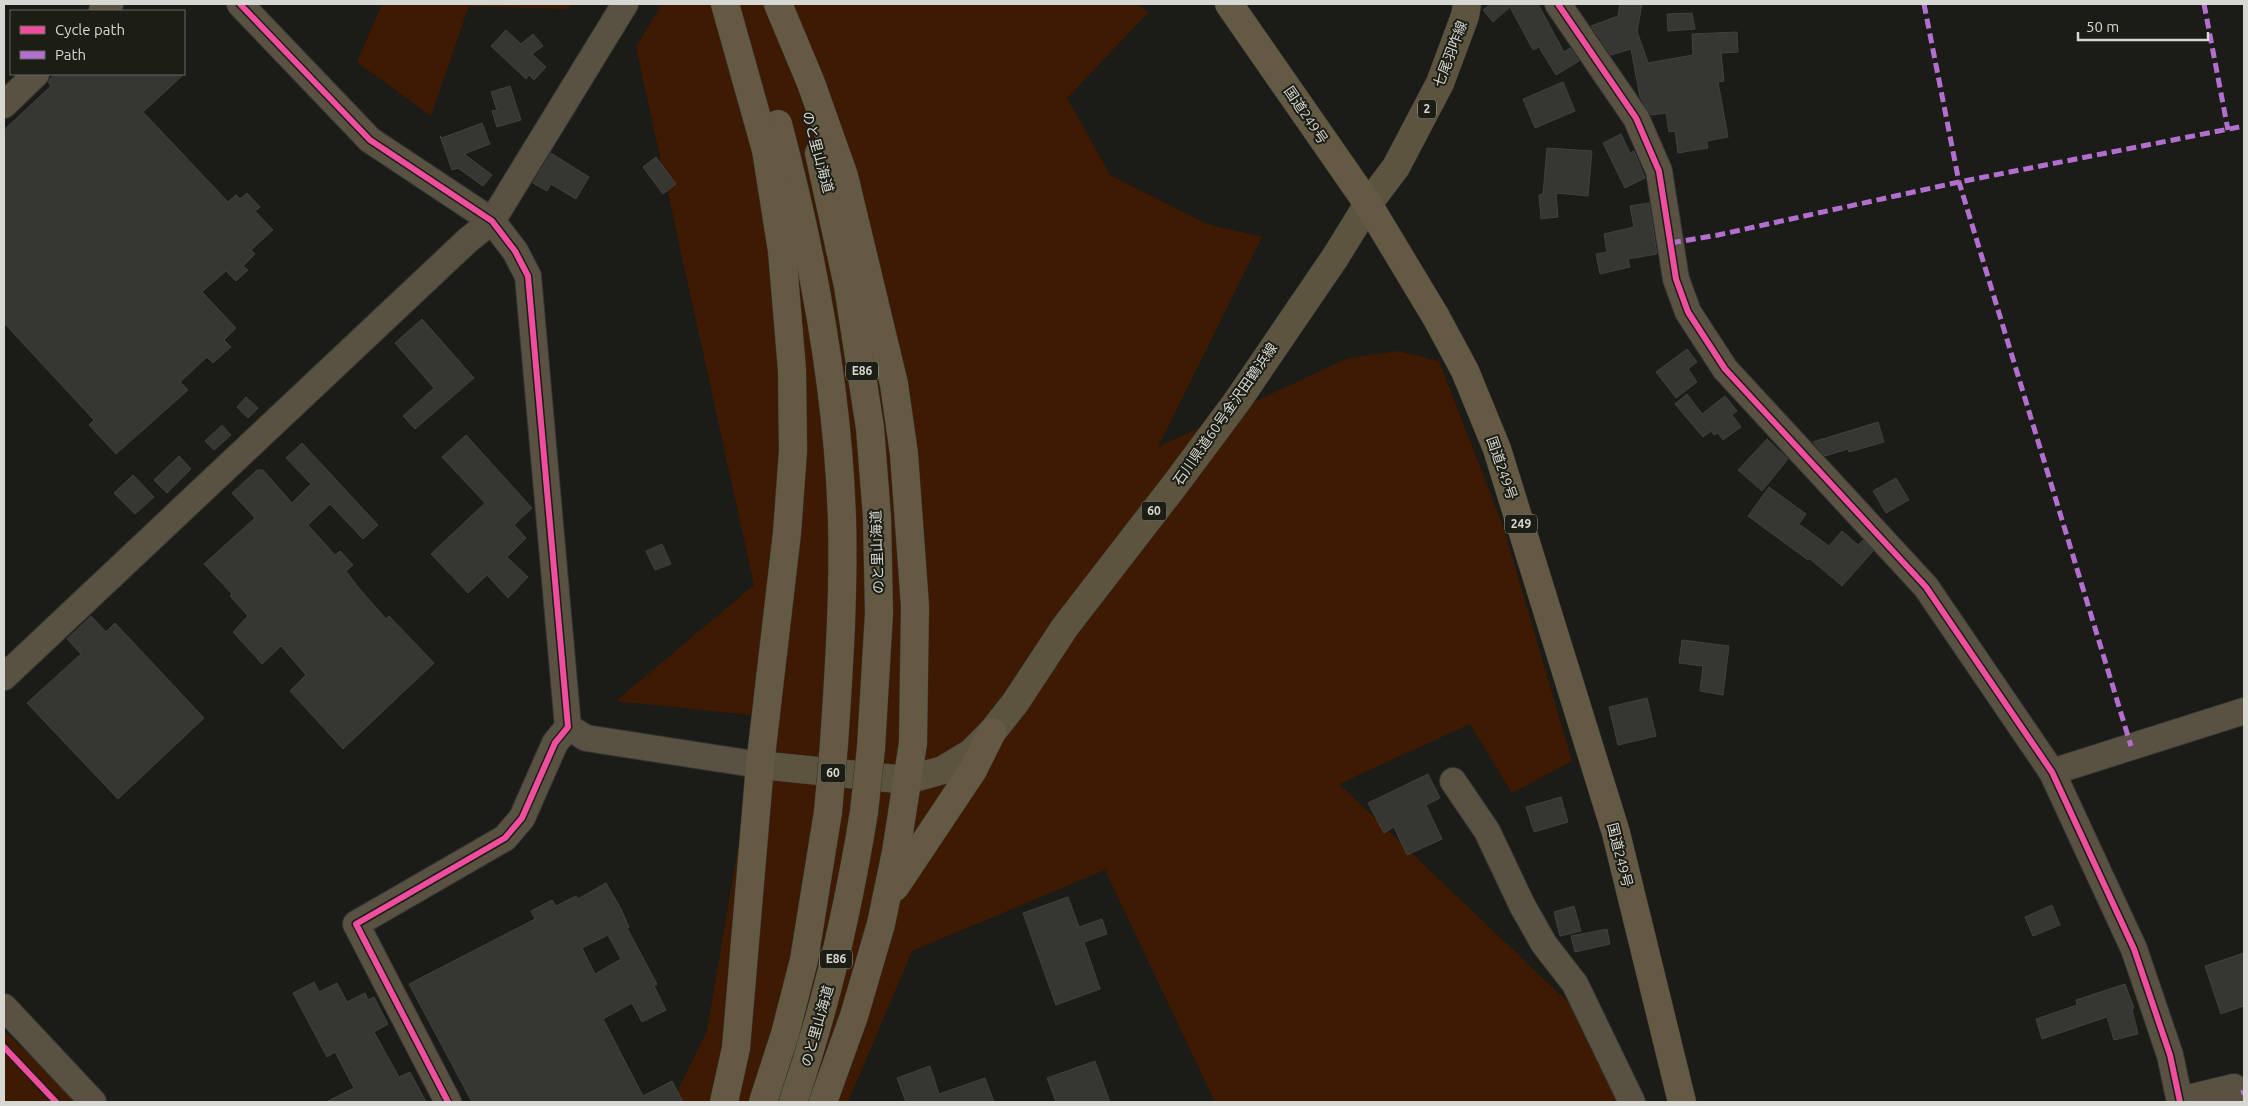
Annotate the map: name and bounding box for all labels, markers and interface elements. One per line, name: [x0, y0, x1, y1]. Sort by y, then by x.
legend: [10, 10, 185, 75]
scale bar: [2078, 10, 2208, 42]
street label: 七尾羽咋線: [1430, 18, 1470, 90]
text: 50 m: [2086, 18, 2119, 35]
text: Cycle path: [55, 21, 125, 38]
text: Path: [55, 46, 86, 63]
street label: 国道249号: [1281, 83, 1331, 147]
road number: 2: [1418, 100, 1436, 118]
street label: のと里山海道: [799, 109, 837, 195]
street label: 石川県道60号金沢田鶴浜線: [1170, 340, 1280, 488]
road number: E86: [846, 362, 878, 381]
street label: 国道249号: [1484, 434, 1520, 502]
road number: 60: [1142, 502, 1166, 520]
street label: のと里山海道: [868, 510, 886, 594]
road number: 249: [1505, 514, 1537, 534]
road number: 60: [820, 764, 846, 782]
street label: 国道249号: [1604, 821, 1636, 889]
road number: E86: [820, 950, 852, 969]
street label: のと里山海道: [798, 983, 836, 1069]

